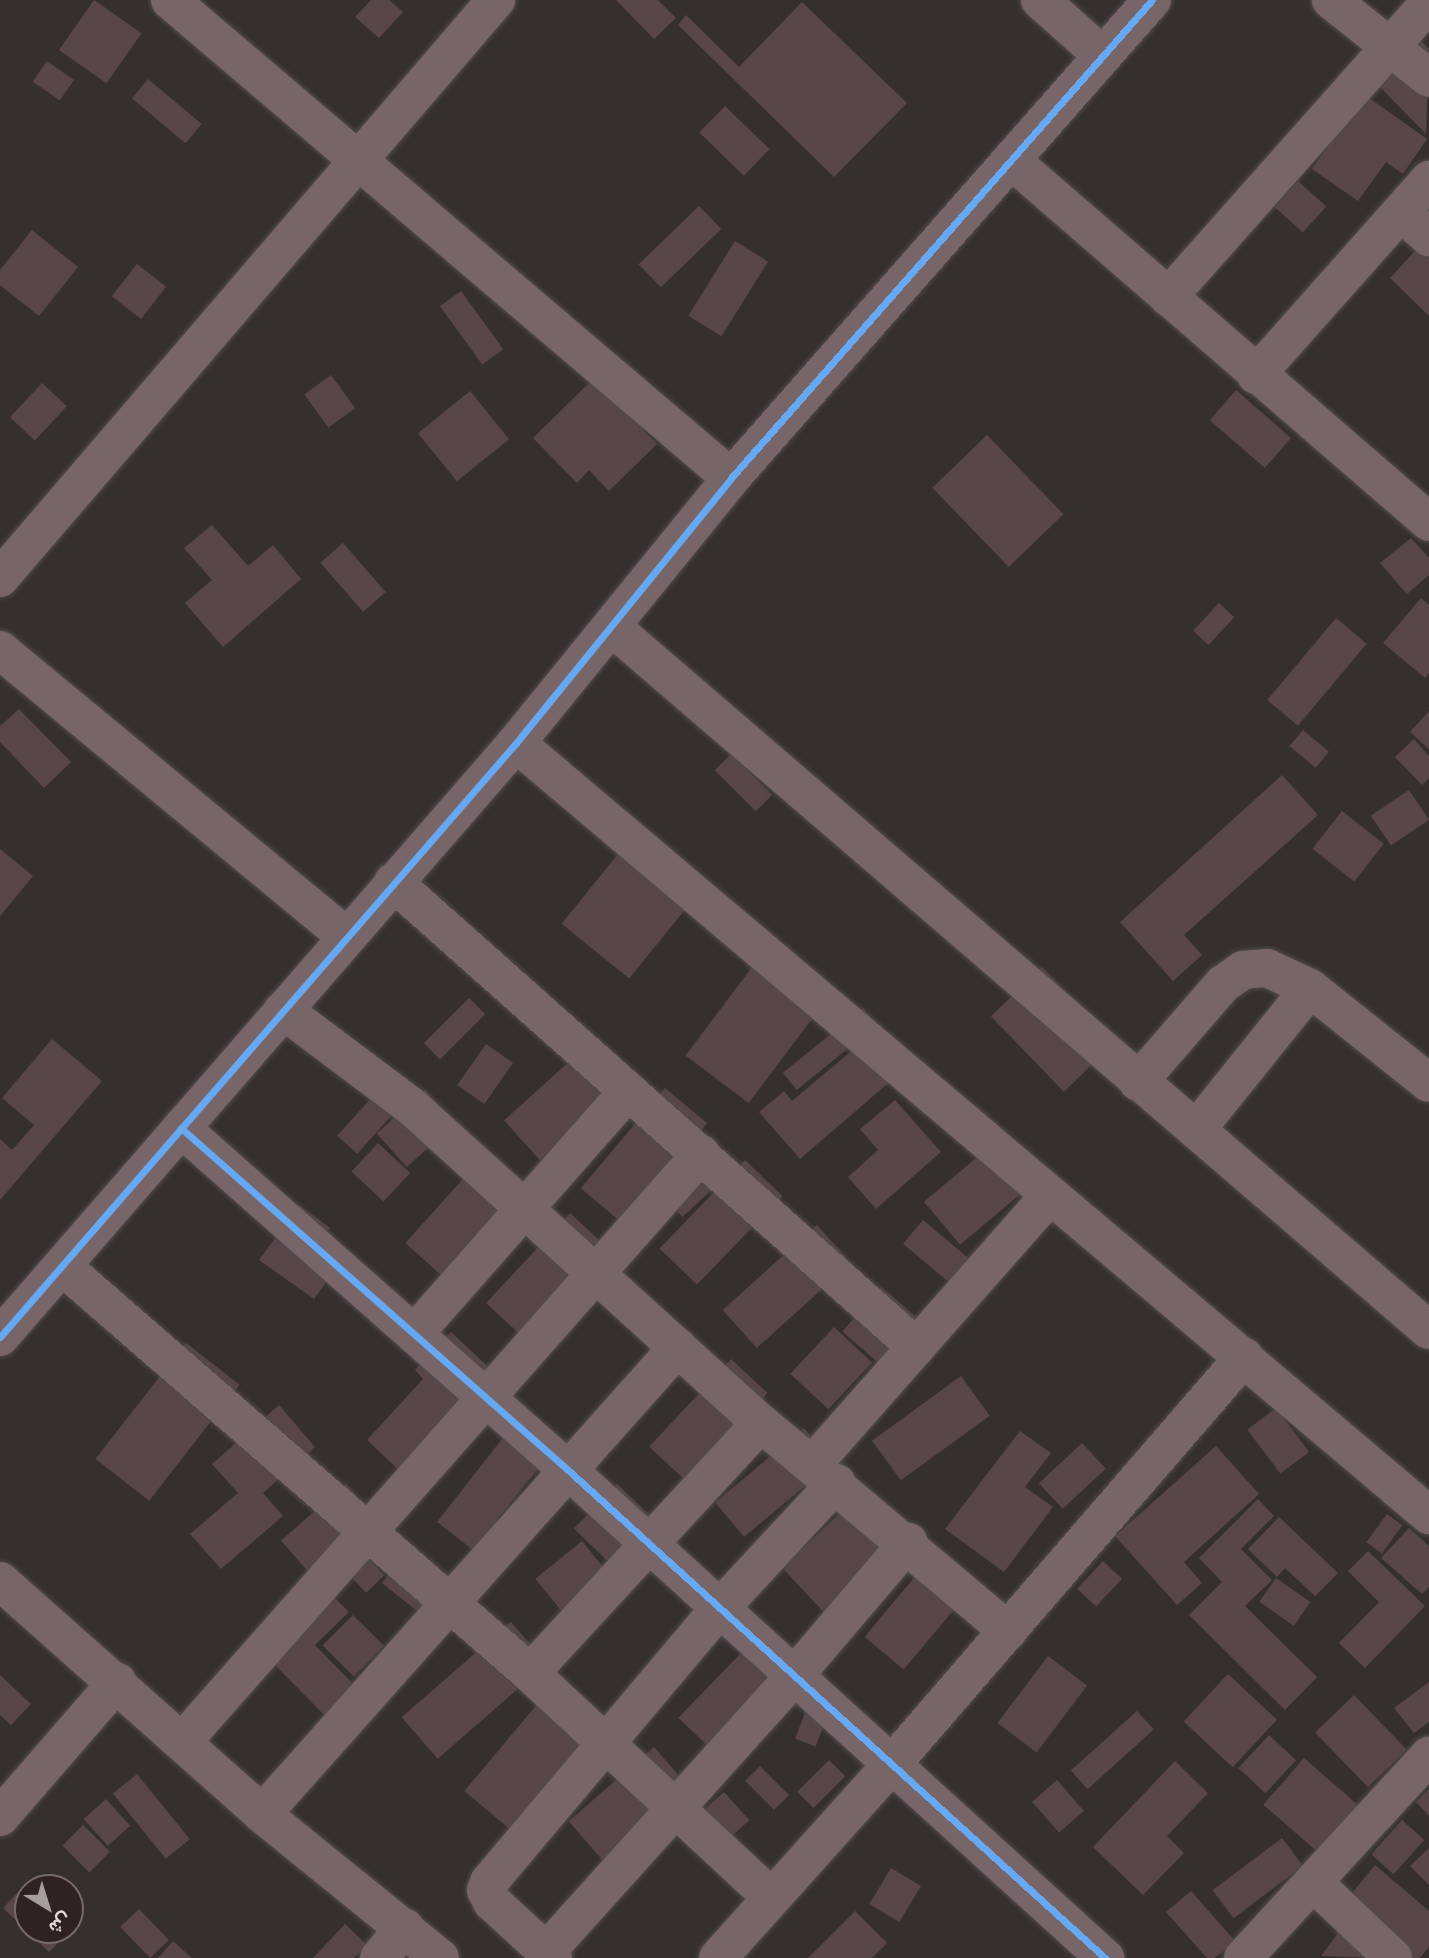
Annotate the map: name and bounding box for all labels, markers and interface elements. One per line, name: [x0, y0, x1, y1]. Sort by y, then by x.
north arrow: [14, 1874, 84, 1944]
text: ش: [45, 1908, 76, 1940]

